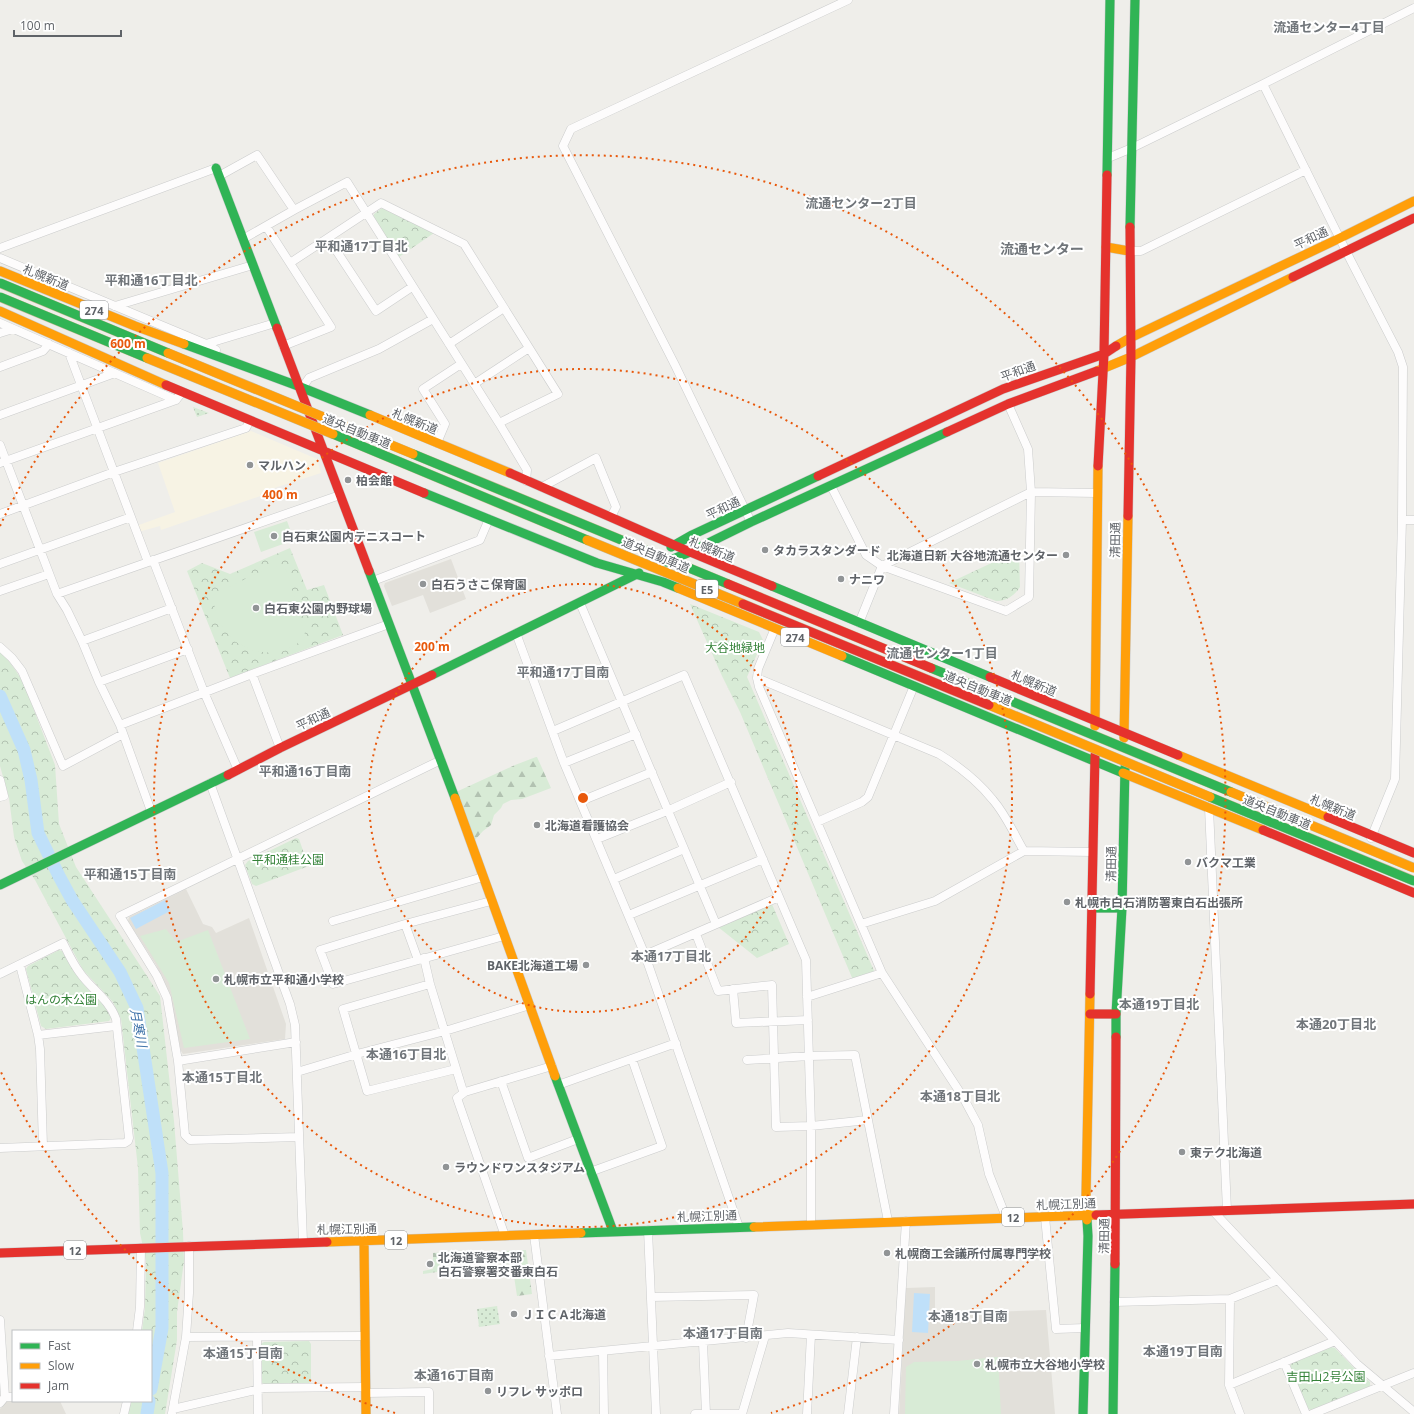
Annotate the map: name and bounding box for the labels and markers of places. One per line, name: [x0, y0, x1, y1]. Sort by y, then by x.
place label: マルハン: [258, 457, 306, 474]
marker: マルハン: [245, 460, 255, 470]
place label: 柏会館: [356, 472, 392, 489]
marker: 柏会館: [343, 475, 353, 485]
place label: 白石東公園内テニスコート: [282, 528, 426, 545]
marker: 白石東公園内テニスコート: [269, 531, 279, 541]
place label: タカラスタンダード: [773, 542, 881, 559]
marker: タカラスタンダード: [760, 545, 770, 555]
place label: 北海道日新 大谷地流通センター: [887, 547, 1058, 564]
marker: 北海道日新 大谷地流通センター: [1061, 550, 1071, 560]
place label: ナニワ: [849, 571, 885, 588]
marker: ナニワ: [836, 574, 846, 584]
place label: 白石うさこ保育園: [431, 576, 527, 593]
marker: 白石うさこ保育園: [418, 579, 428, 589]
place label: 白石東公園内野球場: [264, 600, 372, 617]
marker: 白石東公園内野球場: [251, 603, 261, 613]
centre of rings: [576, 791, 590, 805]
place label: 北海道看護協会: [545, 817, 629, 834]
marker: 北海道看護協会: [532, 820, 542, 830]
place label: バクマ工業: [1196, 854, 1256, 871]
marker: バクマ工業: [1183, 857, 1193, 867]
place label: 札幌市白石消防署東白石出張所: [1075, 894, 1243, 911]
marker: 札幌市白石消防署東白石出張所: [1062, 897, 1072, 907]
place label: BAKE北海道工場: [487, 957, 578, 974]
marker: BAKE北海道工場: [581, 960, 591, 970]
place label: 札幌市立平和通小学校: [224, 971, 344, 988]
marker: 札幌市立平和通小学校: [211, 974, 221, 984]
place label: 東テク北海道: [1190, 1144, 1262, 1161]
marker: 東テク北海道: [1177, 1147, 1187, 1157]
place label: ラウンドワンスタジアム: [454, 1159, 585, 1176]
marker: ラウンドワンスタジアム: [441, 1162, 451, 1172]
place label: 札幌商工会議所付属専門学校: [895, 1245, 1051, 1262]
marker: 札幌商工会議所付属専門学校: [882, 1248, 892, 1258]
place label: 北海道警察本部 白石警察署交番東白石: [438, 1249, 558, 1280]
marker: 北海道警察本部 白石警察署交番東白石: [425, 1259, 435, 1269]
place label: ＪＩＣＡ北海道: [522, 1306, 606, 1323]
marker: ＪＩＣＡ北海道: [509, 1309, 519, 1319]
place label: 札幌市立大谷地小学校: [985, 1356, 1105, 1373]
marker: 札幌市立大谷地小学校: [972, 1359, 982, 1369]
place label: リフレ サッポロ: [496, 1383, 583, 1400]
marker: リフレ サッポロ: [483, 1386, 493, 1396]

